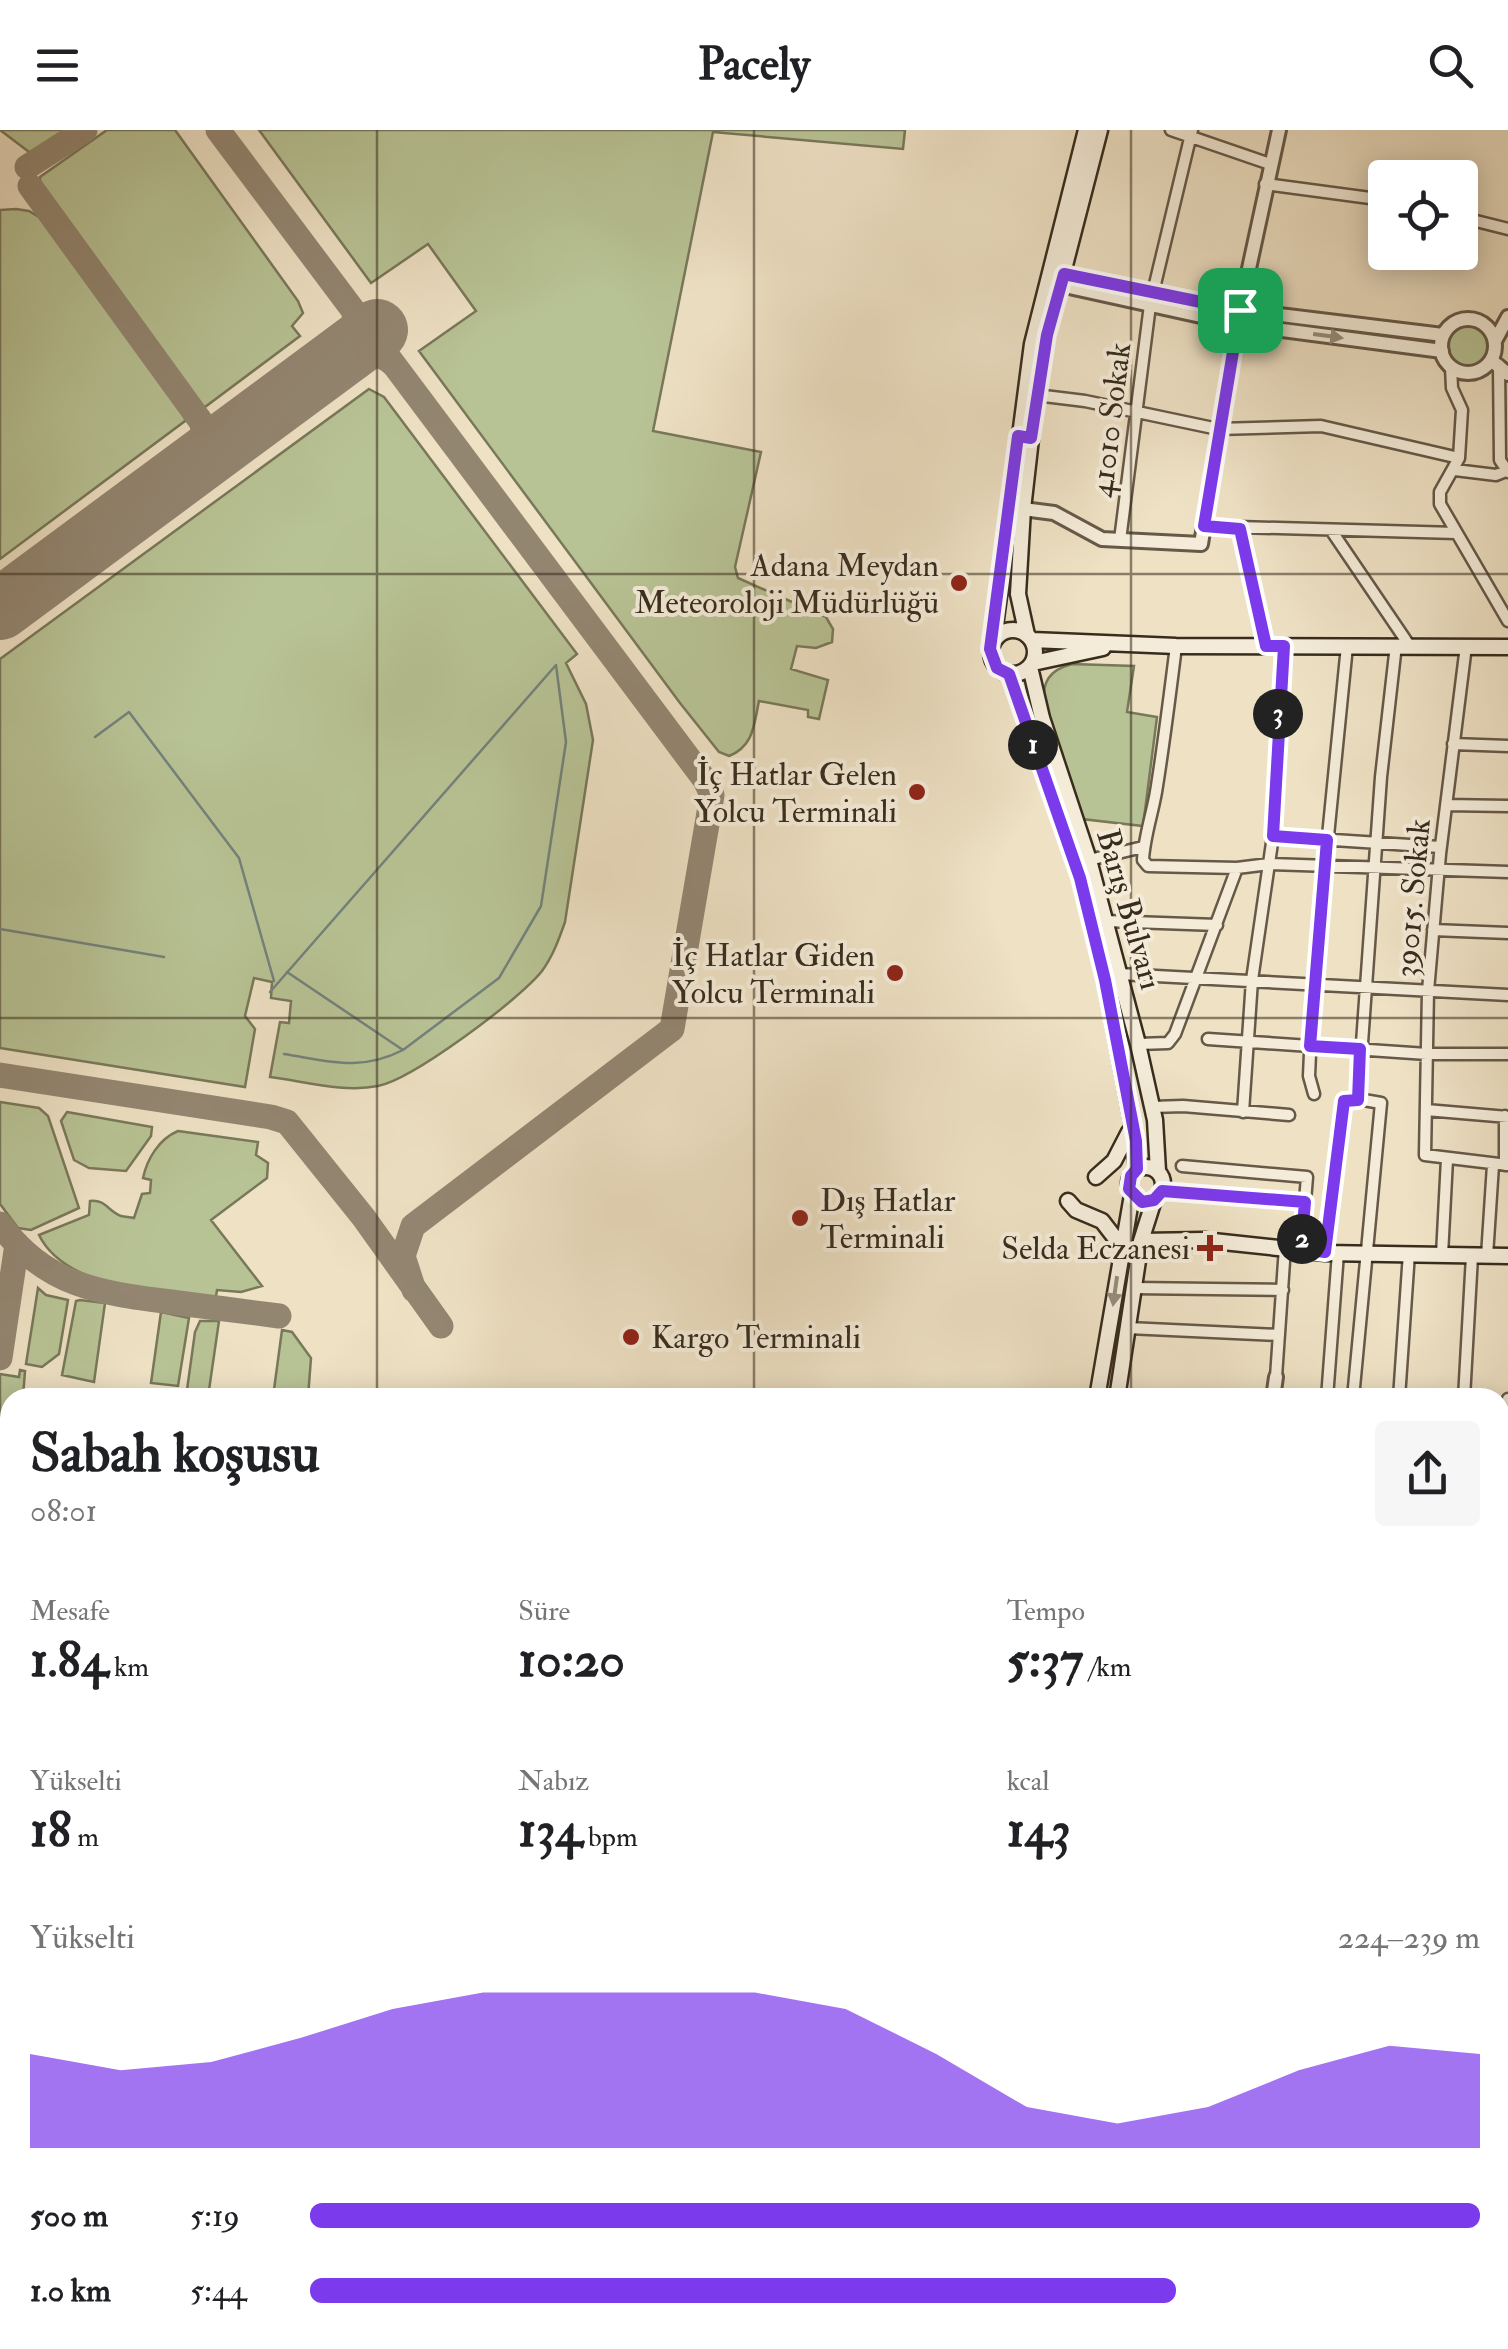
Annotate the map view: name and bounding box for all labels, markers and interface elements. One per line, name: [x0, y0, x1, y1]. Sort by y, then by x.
text: Pacely: [698, 37, 810, 93]
icon: menu: [30, 38, 85, 93]
icon: search: [1423, 38, 1478, 93]
map controls: [1368, 160, 1478, 270]
button: locate: [1368, 160, 1478, 270]
pin: [1198, 268, 1283, 353]
icon: arrive: [1213, 283, 1268, 338]
one-way arrow: [1312, 328, 1344, 344]
street label: 41010 Sokak: [1082, 340, 1140, 500]
place label: Adana Meydan Meteoroloji Müdürlüğü: [635, 546, 939, 623]
marker: Adana Meydan Meteoroloji Müdürlüğü: [948, 572, 970, 594]
pin: 3: [1253, 689, 1303, 739]
text: 3: [1273, 696, 1283, 731]
pin: 1: [1008, 720, 1058, 770]
text: 1: [1028, 727, 1038, 762]
place label: İç Hatlar Gelen Yolcu Terminali: [694, 755, 897, 832]
marker: İç Hatlar Gelen Yolcu Terminali: [906, 781, 928, 803]
street label: 39015. Sokak: [1386, 817, 1440, 979]
street label: Barış Bulvarı: [1087, 824, 1171, 994]
place label: İç Hatlar Giden Yolcu Terminali: [672, 936, 875, 1013]
marker: İç Hatlar Giden Yolcu Terminali: [884, 962, 906, 984]
place label: Dış Hatlar Terminali: [820, 1181, 955, 1258]
marker: Dış Hatlar Terminali: [789, 1207, 811, 1229]
pin: 2: [1277, 1214, 1327, 1264]
text: 2: [1295, 1221, 1309, 1256]
place label: Selda Eczanesi: [1001, 1229, 1190, 1269]
marker: Selda Eczanesi: [1199, 1237, 1221, 1259]
one-way arrow: [1106, 1276, 1122, 1307]
place label: Kargo Terminali: [651, 1318, 861, 1358]
marker: Kargo Terminali: [620, 1326, 642, 1348]
text: Sabah koşusu: [30, 1419, 320, 1488]
button: share: [1375, 1421, 1480, 1526]
text: 08:01: [30, 1491, 97, 1531]
text: Mesafe: [30, 1594, 110, 1629]
text: Süre: [518, 1594, 570, 1629]
text: Tempo: [1007, 1594, 1085, 1629]
text: 1.84: [30, 1629, 108, 1692]
text: 10:20: [518, 1629, 625, 1692]
text: 5:37: [1007, 1629, 1083, 1692]
text: km: [108, 1650, 149, 1685]
text: /km: [1083, 1650, 1131, 1685]
text: Yükselti: [30, 1764, 122, 1799]
text: Nabız: [518, 1764, 589, 1799]
text: kcal: [1007, 1764, 1050, 1799]
text: 18: [30, 1799, 71, 1862]
text: 134: [518, 1799, 582, 1862]
text: 143: [1007, 1799, 1071, 1862]
text: m: [71, 1820, 99, 1855]
text: bpm: [582, 1820, 638, 1855]
text: Yükselti: [30, 1918, 135, 1958]
text: 224–239 m: [1338, 1918, 1480, 1958]
text: 500 m: [30, 2196, 108, 2236]
text: 5:19: [190, 2196, 240, 2236]
text: 1.0 km: [30, 2271, 111, 2311]
text: 5:44: [190, 2271, 246, 2311]

